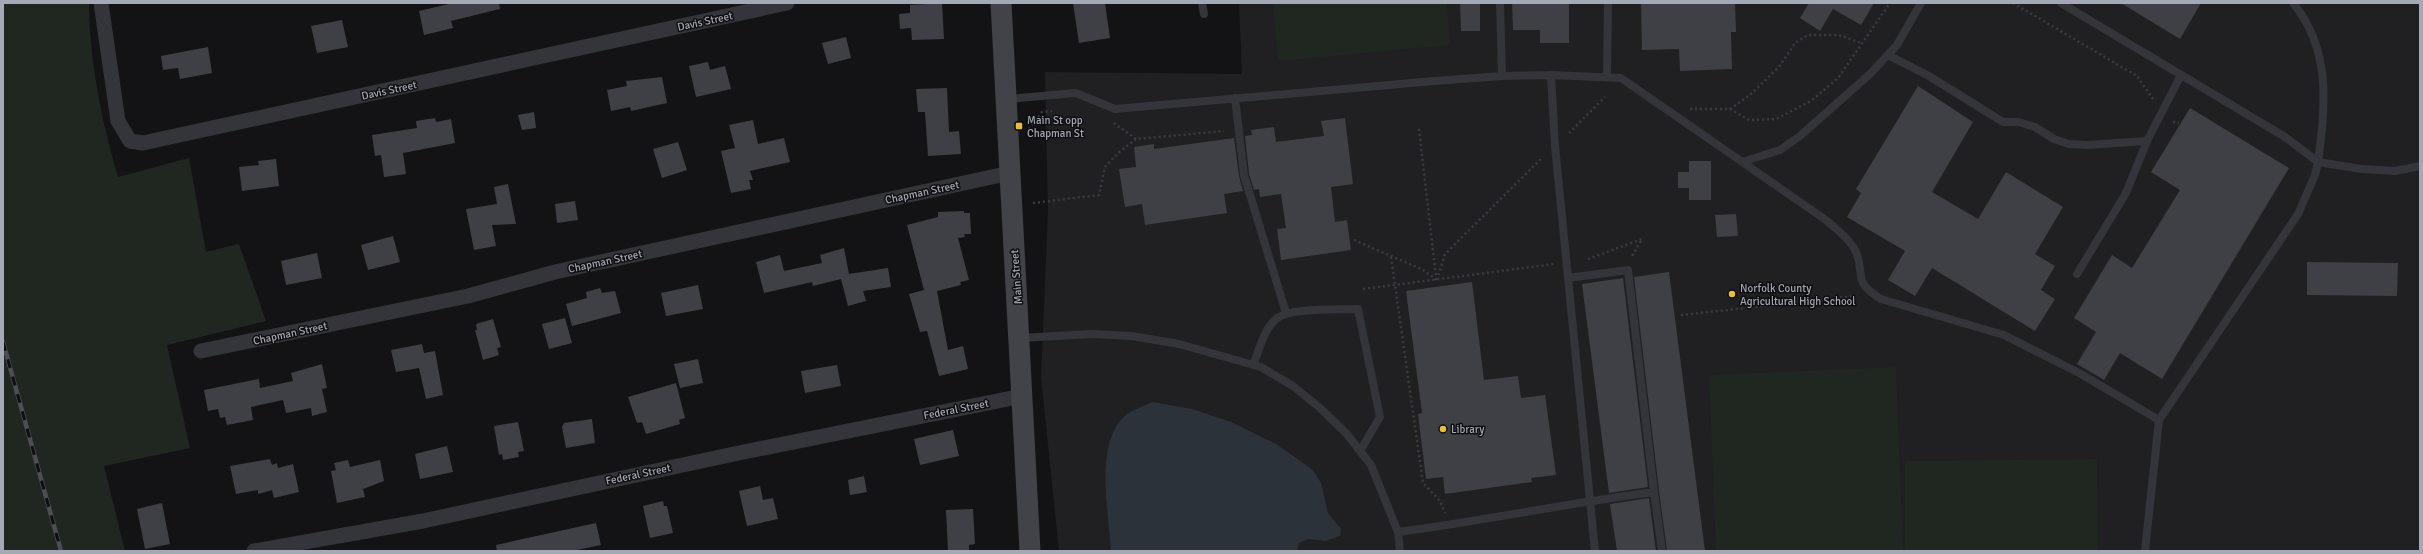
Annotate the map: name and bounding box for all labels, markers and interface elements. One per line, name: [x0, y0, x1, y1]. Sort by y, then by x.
street label: Davis Street: [676, 9, 734, 34]
street label: Davis Street: [360, 78, 418, 103]
place label: Main St opp Chapman St: [1027, 114, 1084, 140]
marker: Main St opp Chapman St: [1014, 121, 1024, 131]
street label: Chapman Street: [884, 178, 961, 207]
street label: Chapman Street: [567, 247, 644, 276]
street label: Main Street: [1008, 249, 1025, 305]
place label: Norfolk County Agricultural High School: [1740, 282, 1856, 308]
marker: Norfolk County Agricultural High School: [1727, 289, 1737, 299]
street label: Chapman Street: [252, 319, 329, 348]
street label: Federal Street: [922, 397, 990, 422]
place label: Library: [1451, 423, 1485, 436]
marker: Library: [1438, 424, 1448, 434]
street label: Federal Street: [604, 461, 672, 488]

